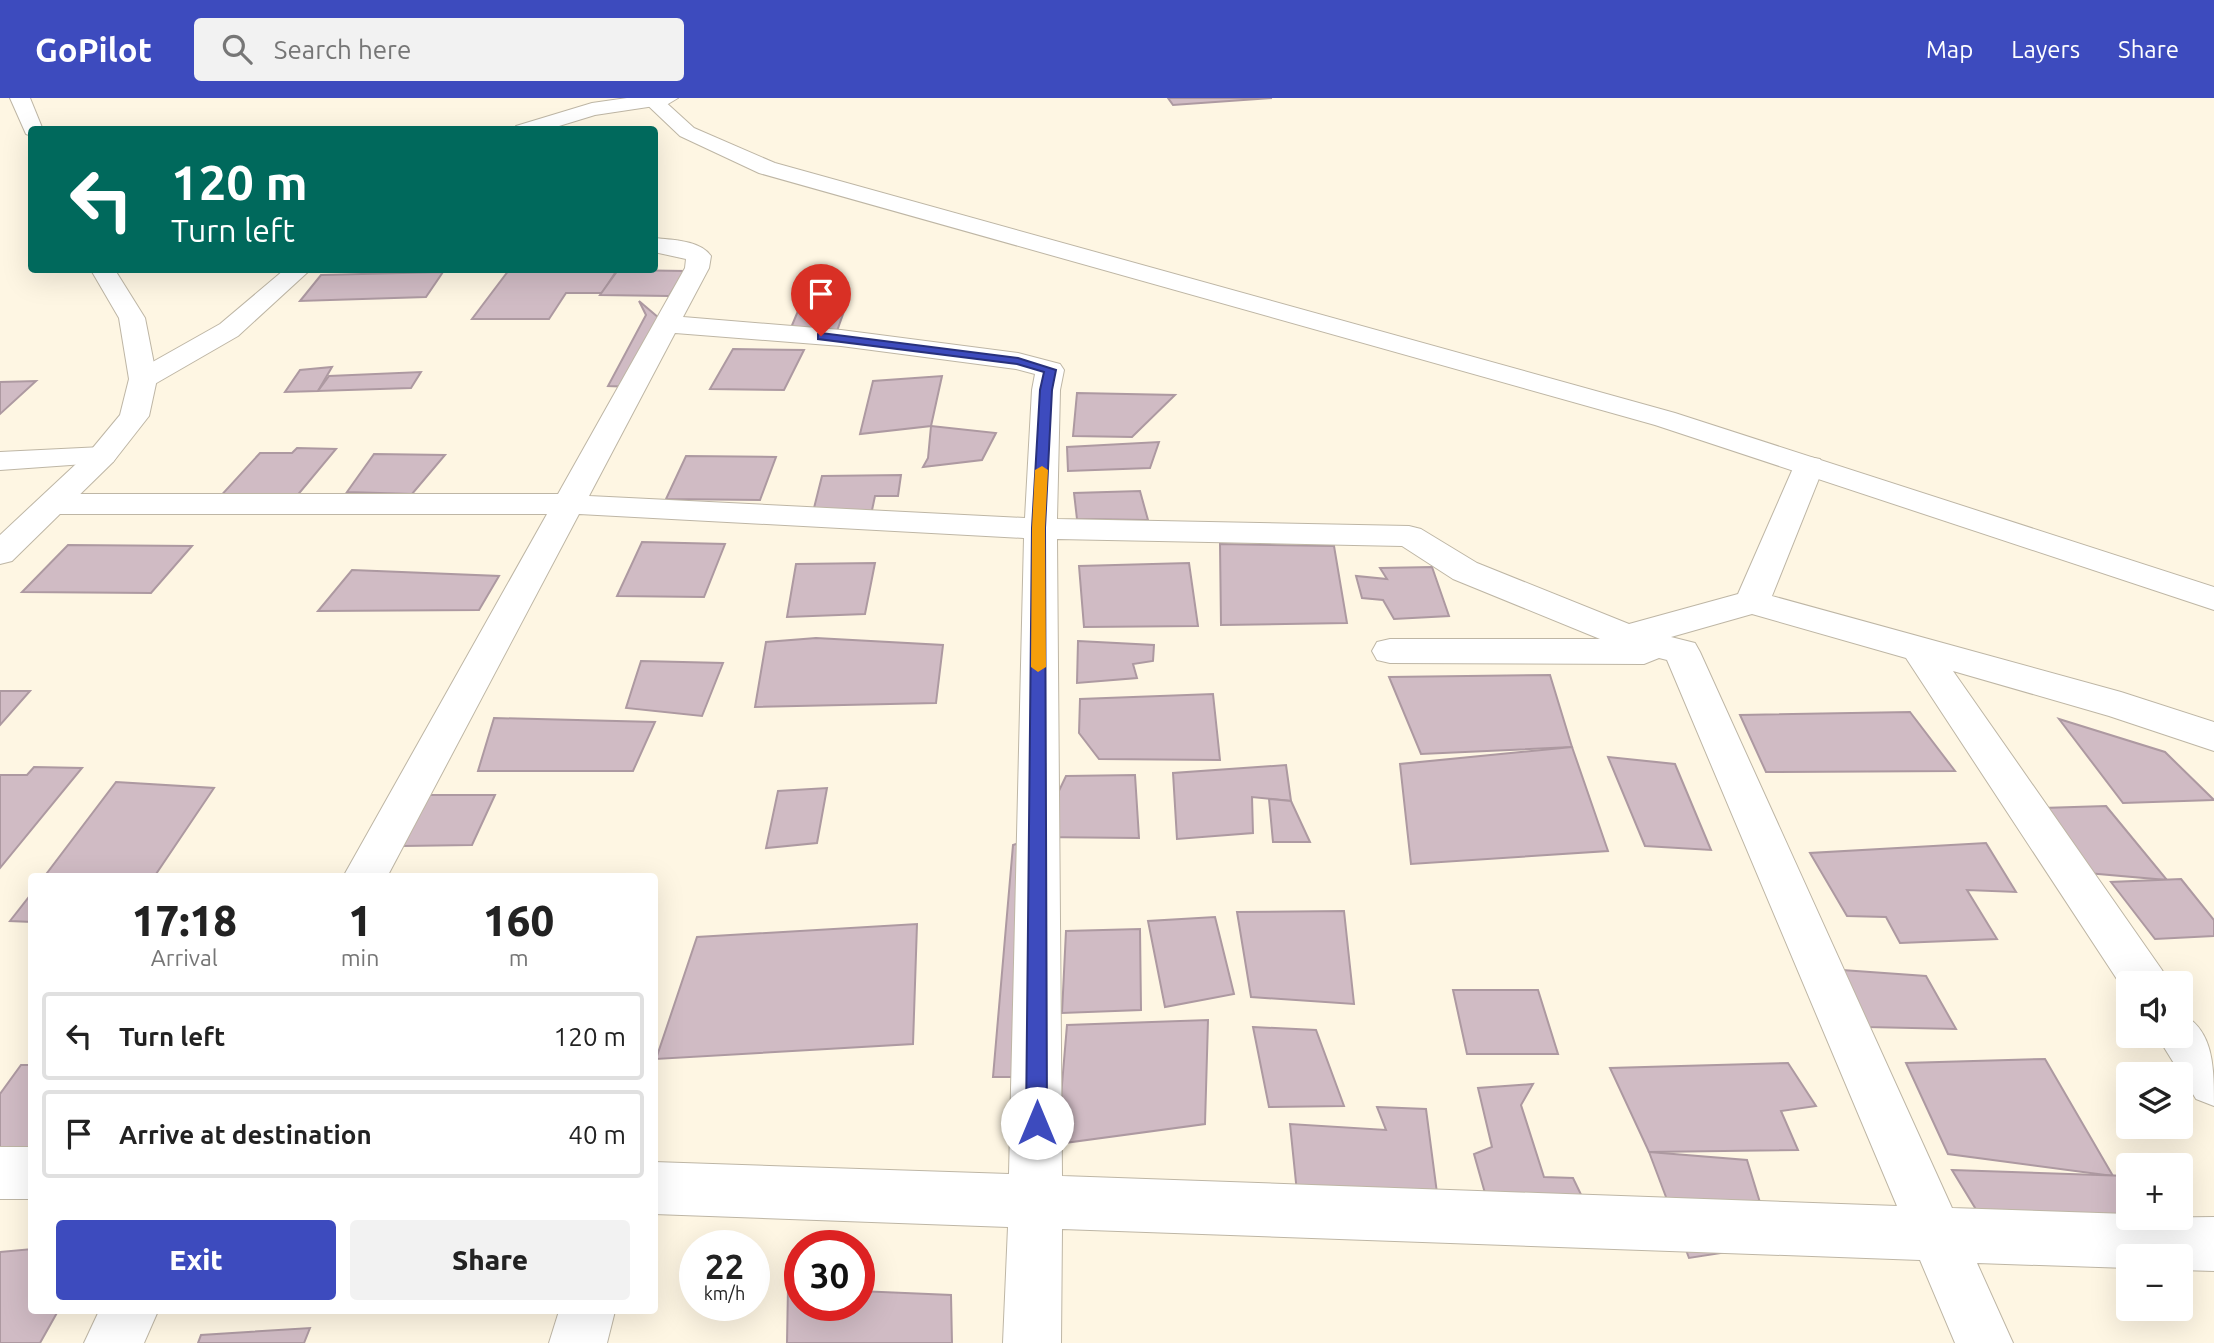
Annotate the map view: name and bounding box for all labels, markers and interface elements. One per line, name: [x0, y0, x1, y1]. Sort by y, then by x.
search box: [194, 18, 684, 81]
icon: search: [218, 30, 256, 68]
text: GoPilot: [35, 31, 152, 68]
text: Search here: [274, 35, 411, 64]
text: Map: [1926, 36, 1973, 63]
text: Layers: [2011, 36, 2080, 63]
text: Share: [2118, 36, 2179, 63]
icon: left: [56, 154, 147, 245]
text: 120 m: [171, 154, 308, 209]
text: Turn left: [171, 212, 295, 248]
pin: [791, 264, 851, 336]
icon: arrive: [802, 275, 840, 313]
text: 17:18: [132, 897, 237, 944]
text: 1: [348, 897, 372, 944]
text: 160: [483, 897, 554, 944]
text: Arrival: [151, 945, 218, 970]
text: min: [341, 945, 379, 970]
text: m: [509, 945, 529, 970]
map controls: [2116, 971, 2193, 1321]
button: sound: [2116, 971, 2193, 1048]
icon: left: [60, 1017, 98, 1055]
text: Turn left: [119, 1022, 225, 1051]
text: 120 m: [554, 1022, 626, 1051]
button: layers: [2116, 1062, 2193, 1139]
position arrow: [1000, 1086, 1074, 1160]
icon: arrive: [60, 1115, 98, 1153]
text: Arrive at destination: [119, 1120, 372, 1149]
text: 40 m: [568, 1120, 626, 1149]
button: +: [2116, 1153, 2193, 1230]
button: Exit: [56, 1220, 336, 1300]
button: Share: [350, 1220, 630, 1300]
speed limit sign: 30: [784, 1230, 875, 1321]
button: −: [2116, 1244, 2193, 1321]
text: 22: [705, 1246, 744, 1286]
text: km/h: [704, 1283, 745, 1303]

